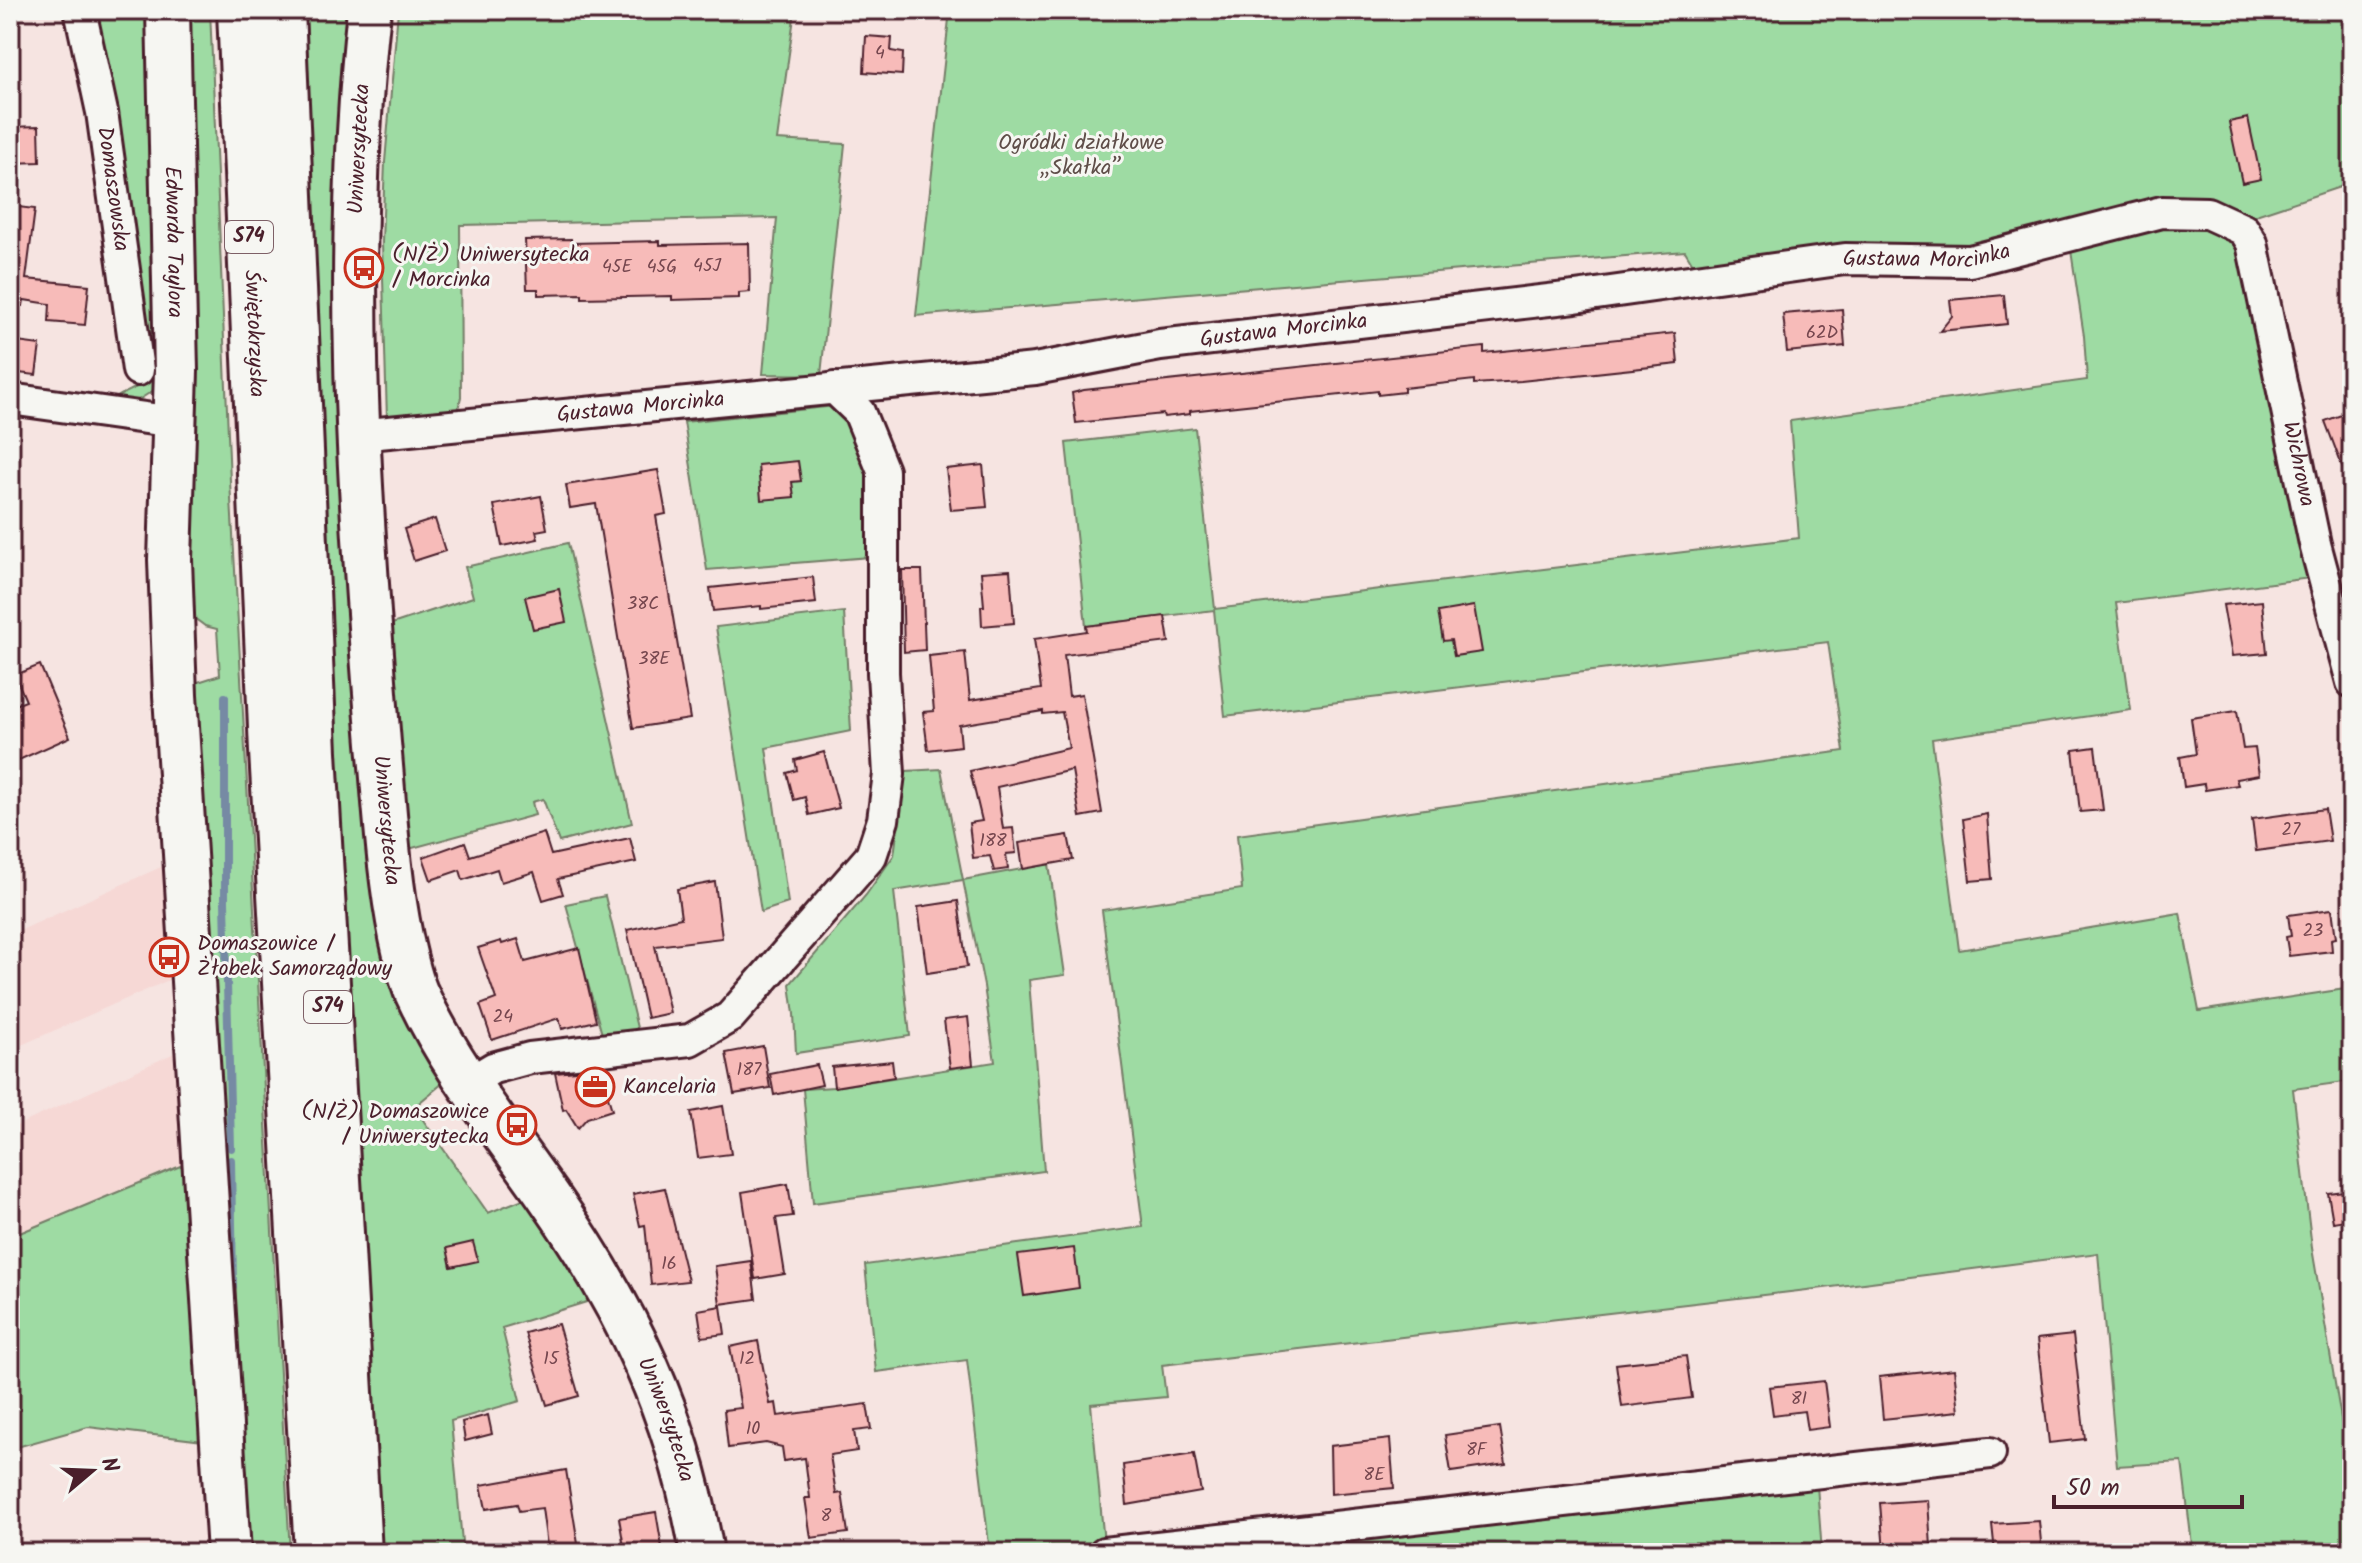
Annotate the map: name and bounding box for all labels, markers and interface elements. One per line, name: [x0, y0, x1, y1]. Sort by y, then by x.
house number: 4: [875, 39, 885, 68]
street label: Uniwersytecka: [339, 83, 381, 215]
street label: Domaszowska: [87, 124, 139, 254]
park label: Ogródki działkowe „Skałka”: [998, 126, 1164, 186]
street label: Edwarda Taylora: [154, 166, 192, 318]
road number: S74: [225, 221, 273, 253]
street label: Gustawa Morcinka: [1843, 234, 2014, 279]
place label: (N/Ż) Uniwersytecka / Morcinka: [392, 238, 590, 298]
bus stop icon: (N/Ż) Uniwersytecka / Morcinka: [343, 247, 385, 289]
house number: 45J: [693, 252, 722, 281]
house number: 45E: [602, 253, 633, 282]
house number: 45G: [647, 253, 677, 282]
street label: Świętokrzyska: [234, 269, 274, 398]
street label: Gustawa Morcinka: [1198, 304, 1369, 358]
house number: 62D: [1806, 319, 1838, 348]
street label: Gustawa Morcinka: [555, 382, 726, 433]
street label: Wichrowa: [2272, 418, 2324, 510]
house number: 38C: [627, 590, 659, 619]
house number: 38E: [638, 645, 670, 674]
street label: Uniwersytecka: [363, 754, 410, 888]
house number: 27: [2282, 816, 2301, 845]
house number: 188: [979, 827, 1007, 856]
house number: 23: [2303, 917, 2323, 946]
place label: Domaszowice / Żłobek Samorządowy: [197, 927, 393, 987]
bus stop icon: Domaszowice / Żłobek Samorządowy: [148, 936, 190, 978]
road number: S74: [304, 991, 352, 1023]
house number: 24: [493, 1003, 513, 1032]
house number: 187: [737, 1056, 762, 1085]
office icon: Kancelaria: [574, 1066, 616, 1108]
place label: Kancelaria: [623, 1070, 716, 1105]
place label: (N/Ż) Domaszowice / Uniwersytecka: [301, 1095, 489, 1155]
bus stop icon: (N/Ż) Domaszowice / Uniwersytecka: [496, 1104, 538, 1146]
house number: 16: [661, 1250, 677, 1279]
house number: 15: [543, 1345, 560, 1374]
house number: 12: [739, 1345, 755, 1374]
street label: Uniwersytecka: [627, 1351, 704, 1486]
house number: 8I: [1791, 1385, 1807, 1414]
house number: 10: [746, 1415, 760, 1444]
north arrow: [52, 1431, 132, 1511]
house number: 8F: [1466, 1436, 1488, 1465]
text: N: [90, 1453, 127, 1478]
scale bar: [2054, 1459, 2242, 1509]
house number: 8E: [1363, 1461, 1385, 1490]
text: 50 m: [2066, 1469, 2120, 1508]
house number: 8: [821, 1502, 832, 1531]

